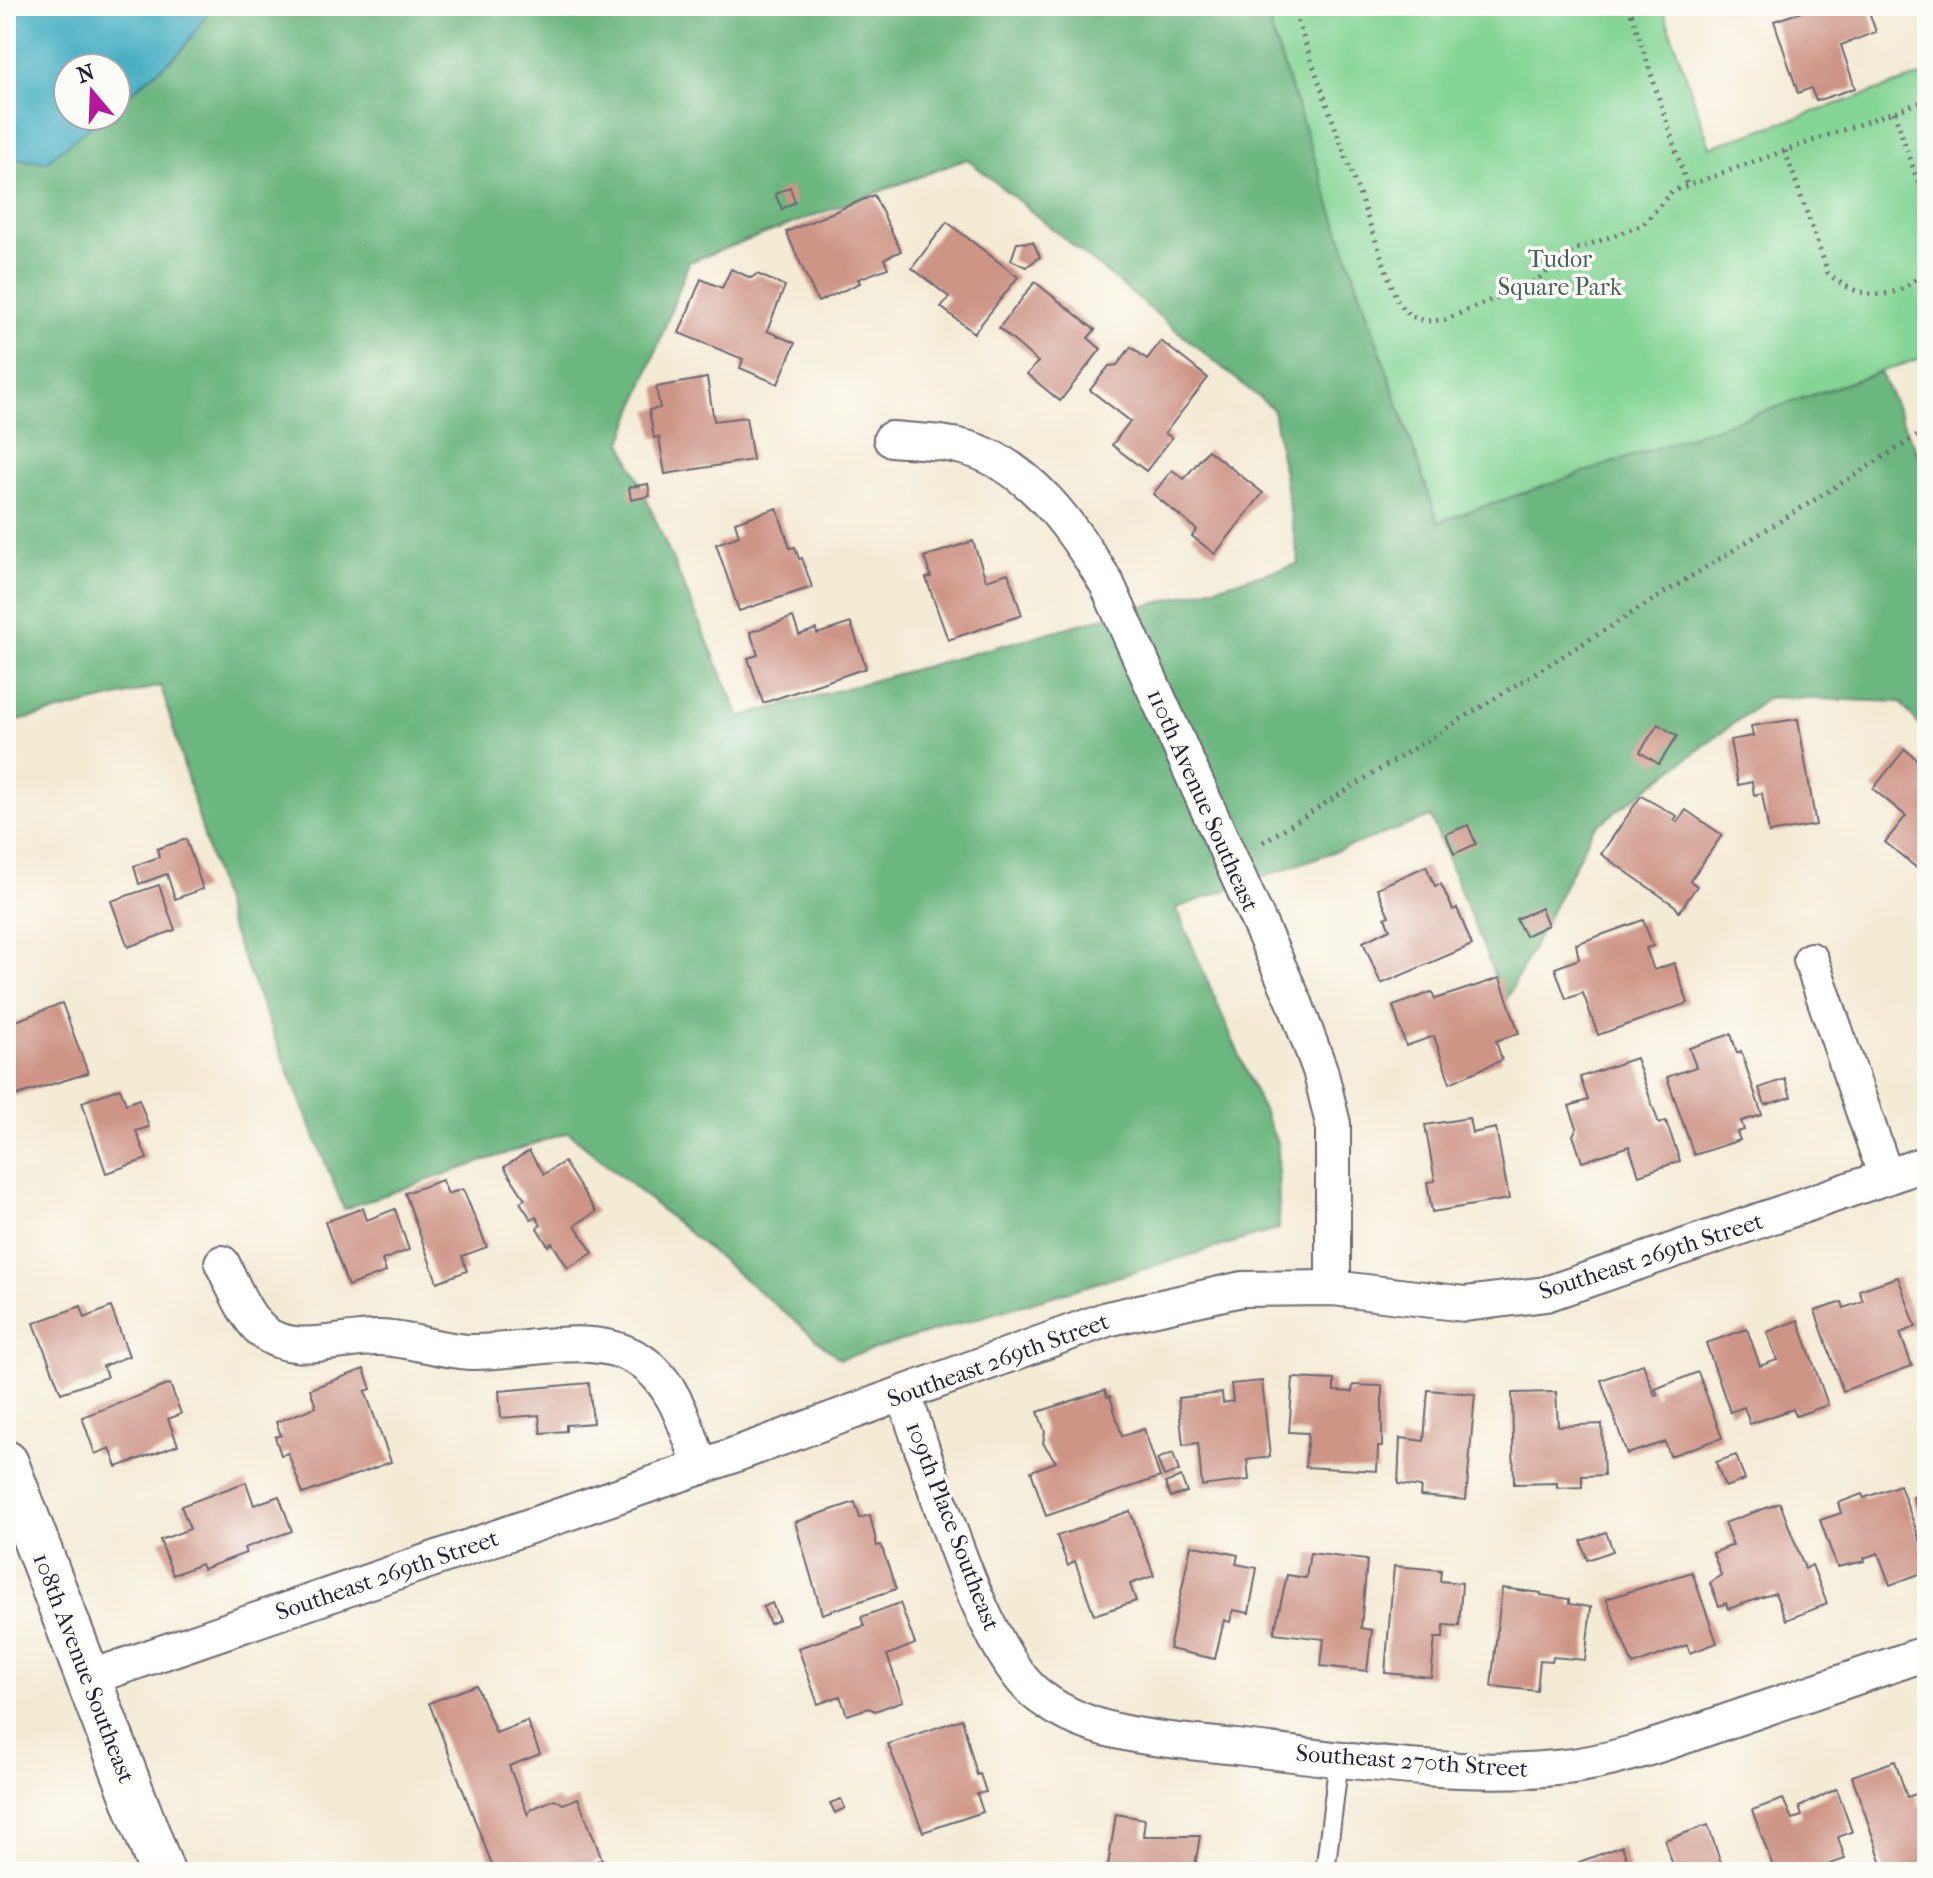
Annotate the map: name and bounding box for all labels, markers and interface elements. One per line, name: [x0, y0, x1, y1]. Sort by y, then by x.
north arrow: [52, 52, 132, 132]
text: N: [74, 59, 98, 89]
park label: Tudor Square Park: [1498, 245, 1623, 301]
street label: 110th Avenue Southeast: [1141, 685, 1265, 916]
street label: Southeast 269th Street: [1536, 1206, 1767, 1305]
street label: Southeast 269th Street: [883, 1307, 1113, 1413]
street label: 109th Place Southeast: [900, 1418, 1006, 1635]
street label: Southeast 269th Street: [272, 1524, 502, 1626]
street label: 108th Avenue Southeast: [27, 1549, 141, 1787]
street label: Southeast 270th Street: [1295, 1739, 1530, 1783]

